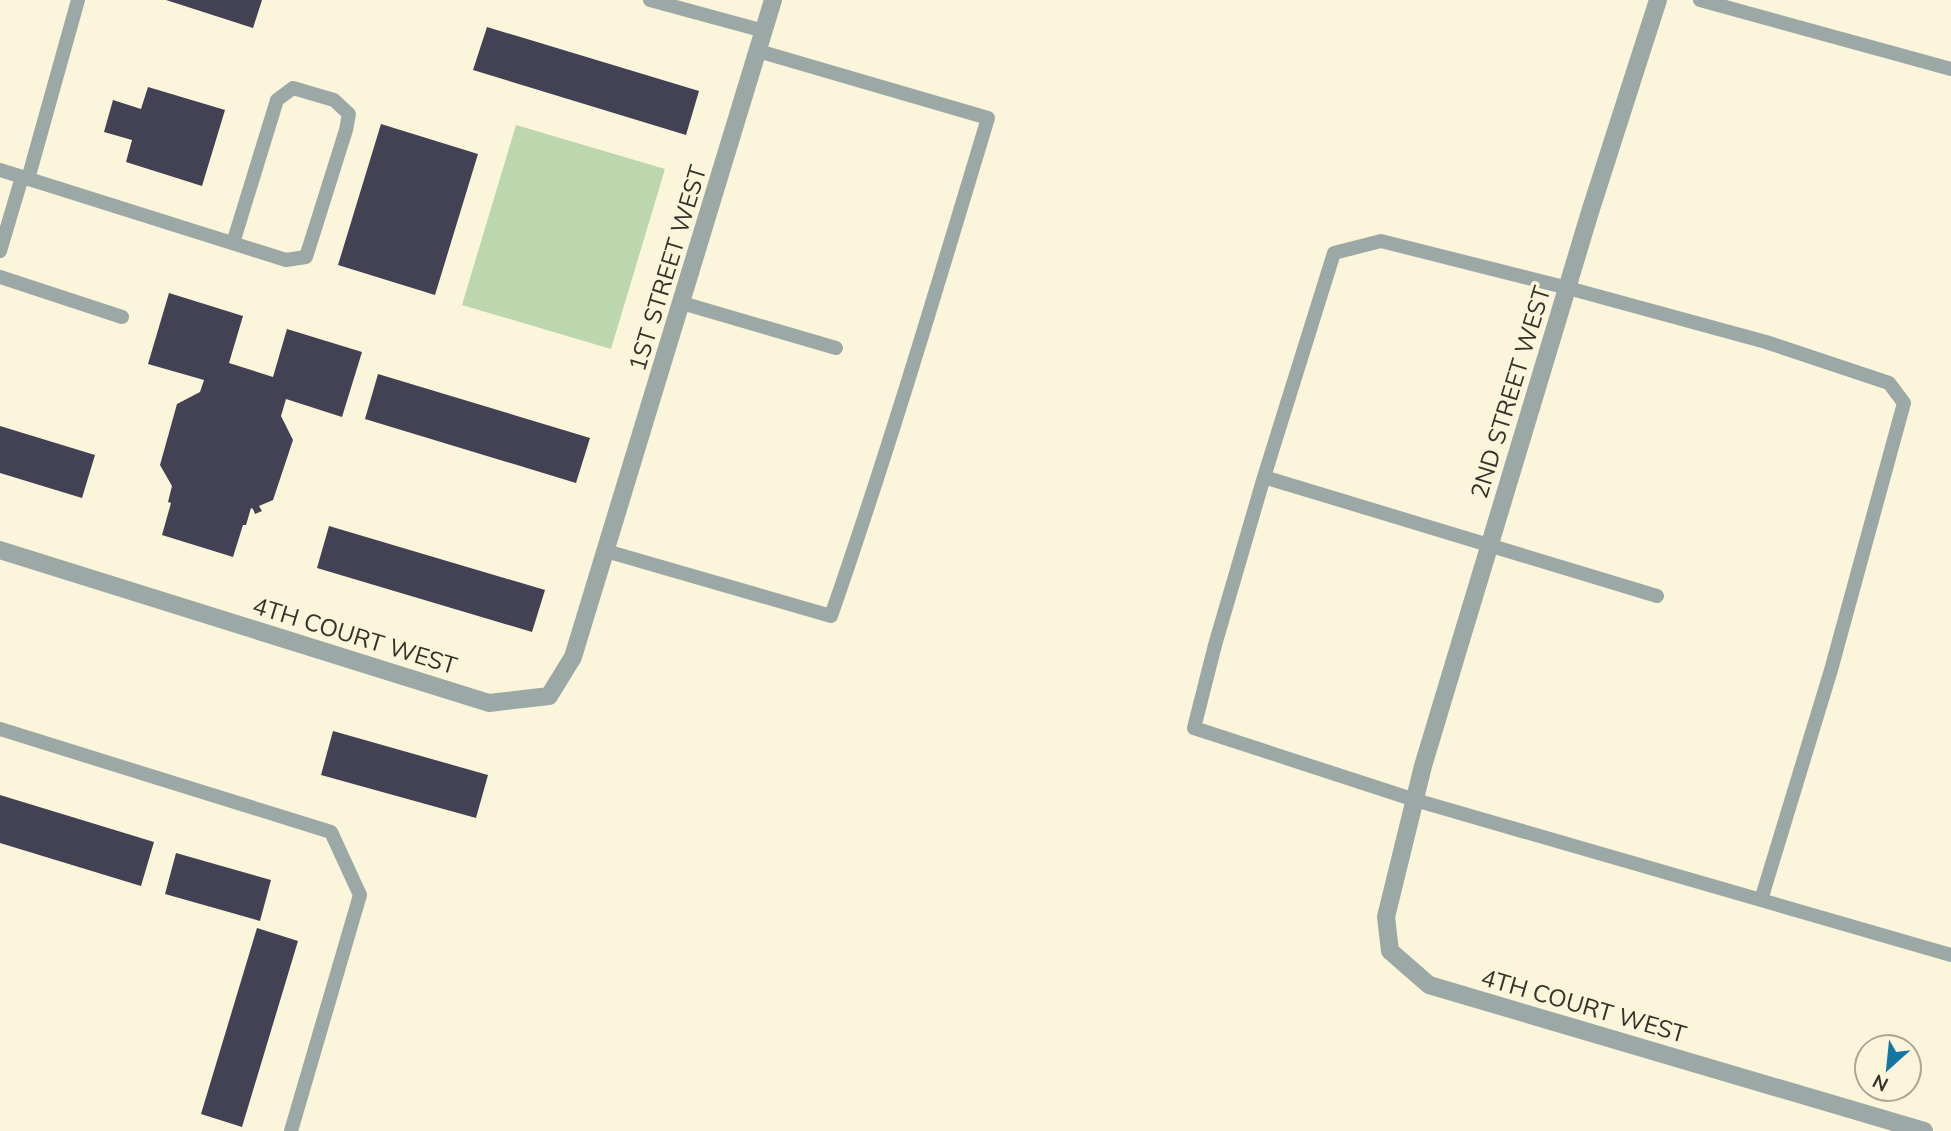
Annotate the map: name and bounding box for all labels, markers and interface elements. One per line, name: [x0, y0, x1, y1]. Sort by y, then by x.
street label: 1ST STREET WEST: [621, 161, 713, 375]
street label: 2ND STREET WEST: [1463, 282, 1557, 502]
street label: 4TH COURT WEST: [249, 590, 461, 680]
street label: 4TH COURT WEST: [1478, 961, 1691, 1049]
north arrow: [1853, 1033, 1923, 1103]
text: N: [1868, 1069, 1892, 1097]

